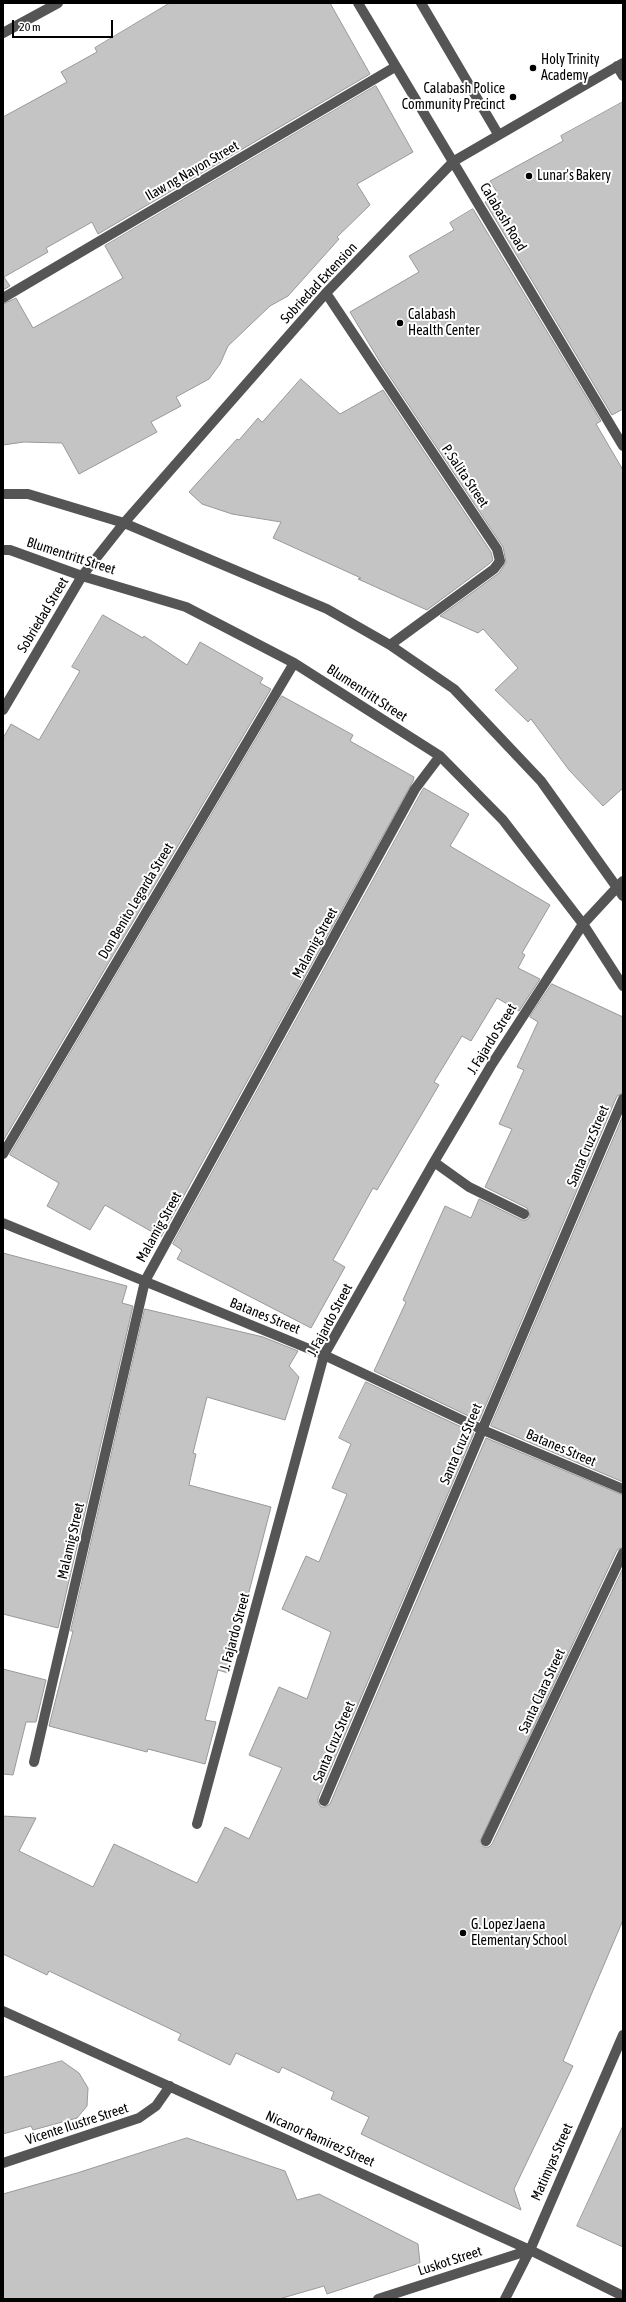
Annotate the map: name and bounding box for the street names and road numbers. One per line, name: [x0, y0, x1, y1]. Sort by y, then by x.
street label: Ilaw ng Nayon Street: [142, 137, 242, 205]
street label: Calabash Road: [476, 180, 530, 254]
street label: Sobriedad Extension: [277, 239, 361, 327]
street label: P. Salita Street: [438, 441, 492, 511]
street label: Blumentritt Street: [24, 534, 118, 578]
street label: Sobriedad Street: [14, 574, 72, 656]
street label: Blumentritt Street: [324, 661, 410, 725]
street label: Don Benito Legarda Street: [95, 840, 177, 962]
street label: Malamig Street: [289, 905, 341, 981]
street label: J. Fajardo Street: [464, 1001, 520, 1077]
street label: Santa Cruz Street: [563, 1103, 613, 1189]
street label: Malamig Street: [133, 1189, 185, 1265]
street label: J. Fajardo Street: [304, 1281, 356, 1359]
street label: Batanes Street: [227, 1294, 303, 1338]
street label: Santa Cruz Street: [436, 1401, 486, 1487]
street label: Batanes Street: [523, 1426, 599, 1470]
street label: Malamig Street: [54, 1501, 88, 1581]
street label: J. Fajardo Street: [217, 1591, 253, 1673]
street label: Santa Clara Street: [515, 1646, 569, 1736]
street label: Santa Cruz Street: [309, 1699, 359, 1785]
street label: Vicente Ilustre Street: [24, 2100, 130, 2148]
street label: Nicanor Ramirez Street: [263, 2107, 377, 2171]
street label: Matimyas Street: [527, 2121, 577, 2203]
street label: Luskot Street: [416, 2243, 484, 2279]

